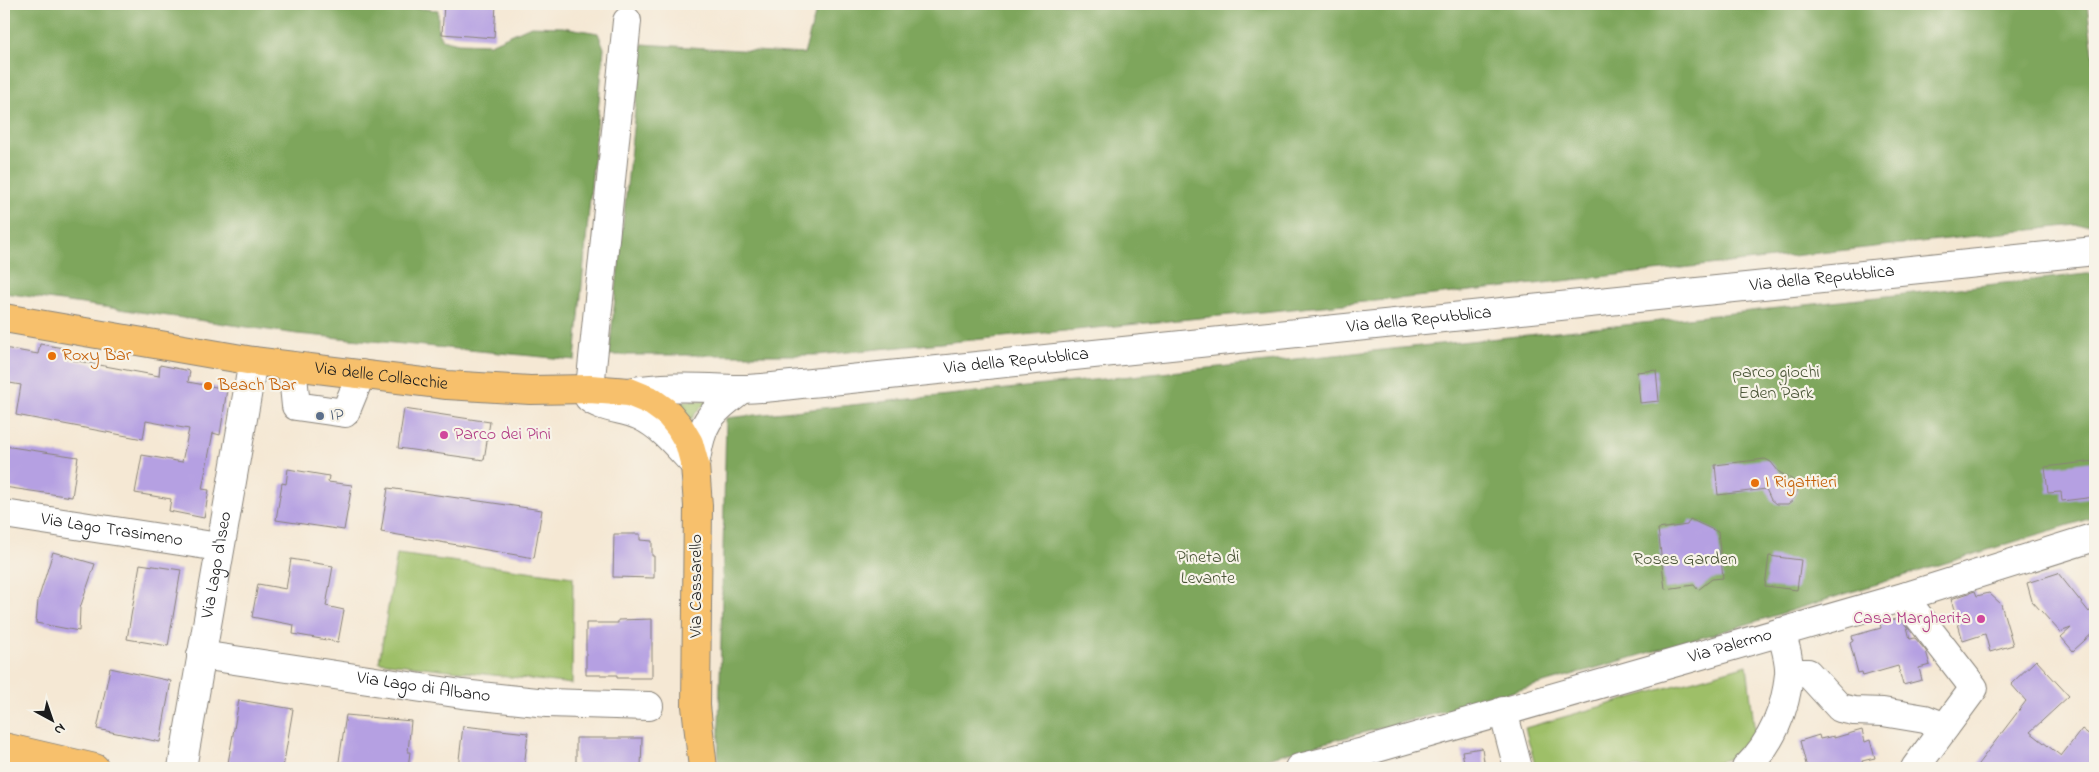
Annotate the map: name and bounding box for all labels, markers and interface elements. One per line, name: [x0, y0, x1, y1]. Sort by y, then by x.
street label: Via della Repubblica: [1747, 259, 1896, 300]
street label: Via della Repubblica: [1345, 300, 1493, 341]
street label: Via della Repubblica: [942, 342, 1090, 382]
place label: Roxy Bar: [62, 343, 132, 369]
marker: Roxy Bar: [46, 350, 58, 362]
street label: Via delle Collacchie: [312, 356, 450, 398]
park label: parco giochi Eden Park: [1732, 360, 1820, 407]
place label: Beach Bar: [217, 373, 297, 399]
marker: Beach Bar: [202, 380, 214, 392]
place label: IP: [330, 403, 344, 429]
marker: IP: [314, 410, 326, 422]
place label: Parco dei Pini: [454, 422, 551, 448]
marker: Parco dei Pini: [438, 429, 450, 441]
place label: I Rigattieri: [1765, 470, 1837, 497]
marker: I Rigattieri: [1749, 477, 1761, 489]
street label: Via Lago Trasimeno: [38, 507, 185, 554]
street label: Via Lago d'Iseo: [195, 510, 239, 622]
street label: Via Cassarello: [684, 534, 710, 639]
park label: Pineta di Levante: [1176, 545, 1240, 592]
park label: Roses Garden: [1633, 547, 1737, 573]
place label: Casa Margherita: [1853, 606, 1971, 633]
marker: Casa Margherita: [1975, 613, 1987, 625]
street label: Via Palermo: [1684, 622, 1775, 671]
street label: Via Lago di Albano: [354, 665, 492, 710]
north arrow: [28, 694, 78, 744]
text: N: [49, 718, 70, 740]

